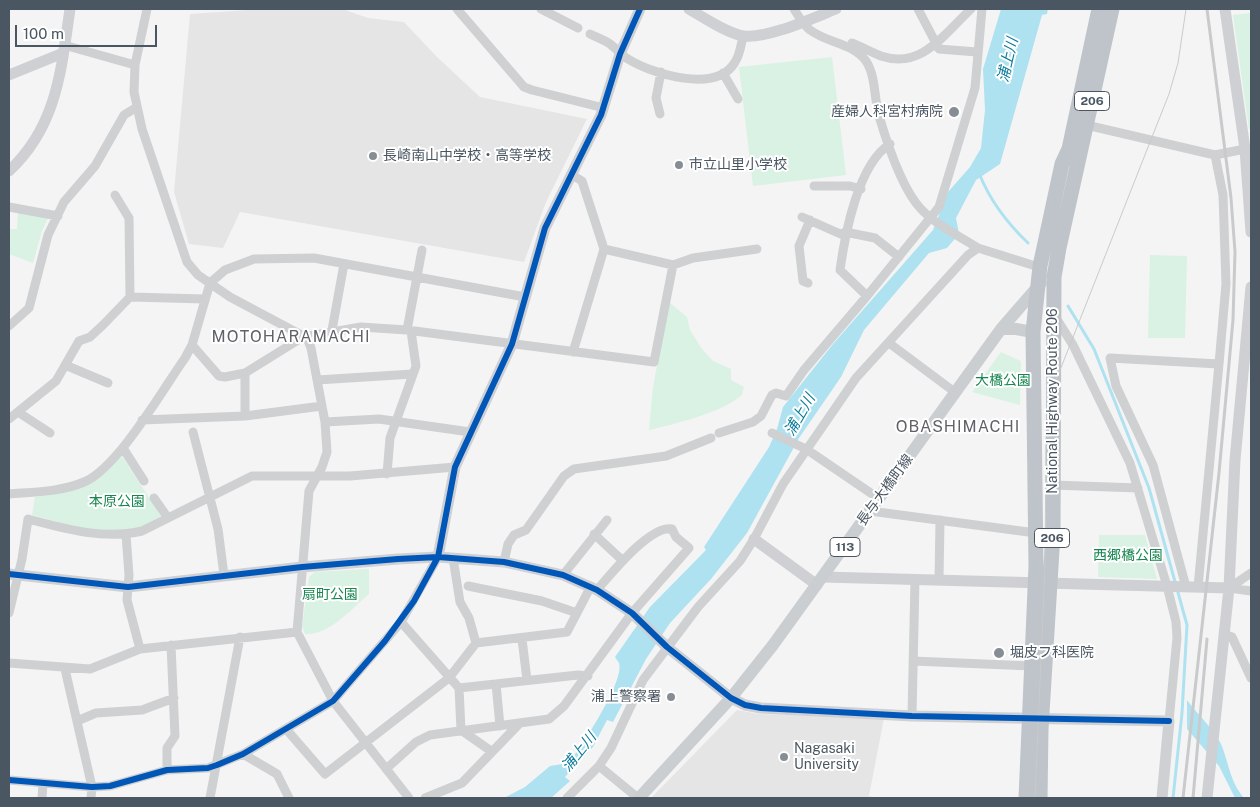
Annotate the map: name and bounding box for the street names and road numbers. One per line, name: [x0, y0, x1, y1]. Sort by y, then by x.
road number: 206: [1074, 92, 1110, 110]
street label: National Highway Route 206: [1045, 308, 1061, 494]
street label: 長与大橋町線: [854, 451, 916, 529]
road number: 206: [1034, 528, 1070, 548]
road number: 113: [830, 538, 860, 556]

